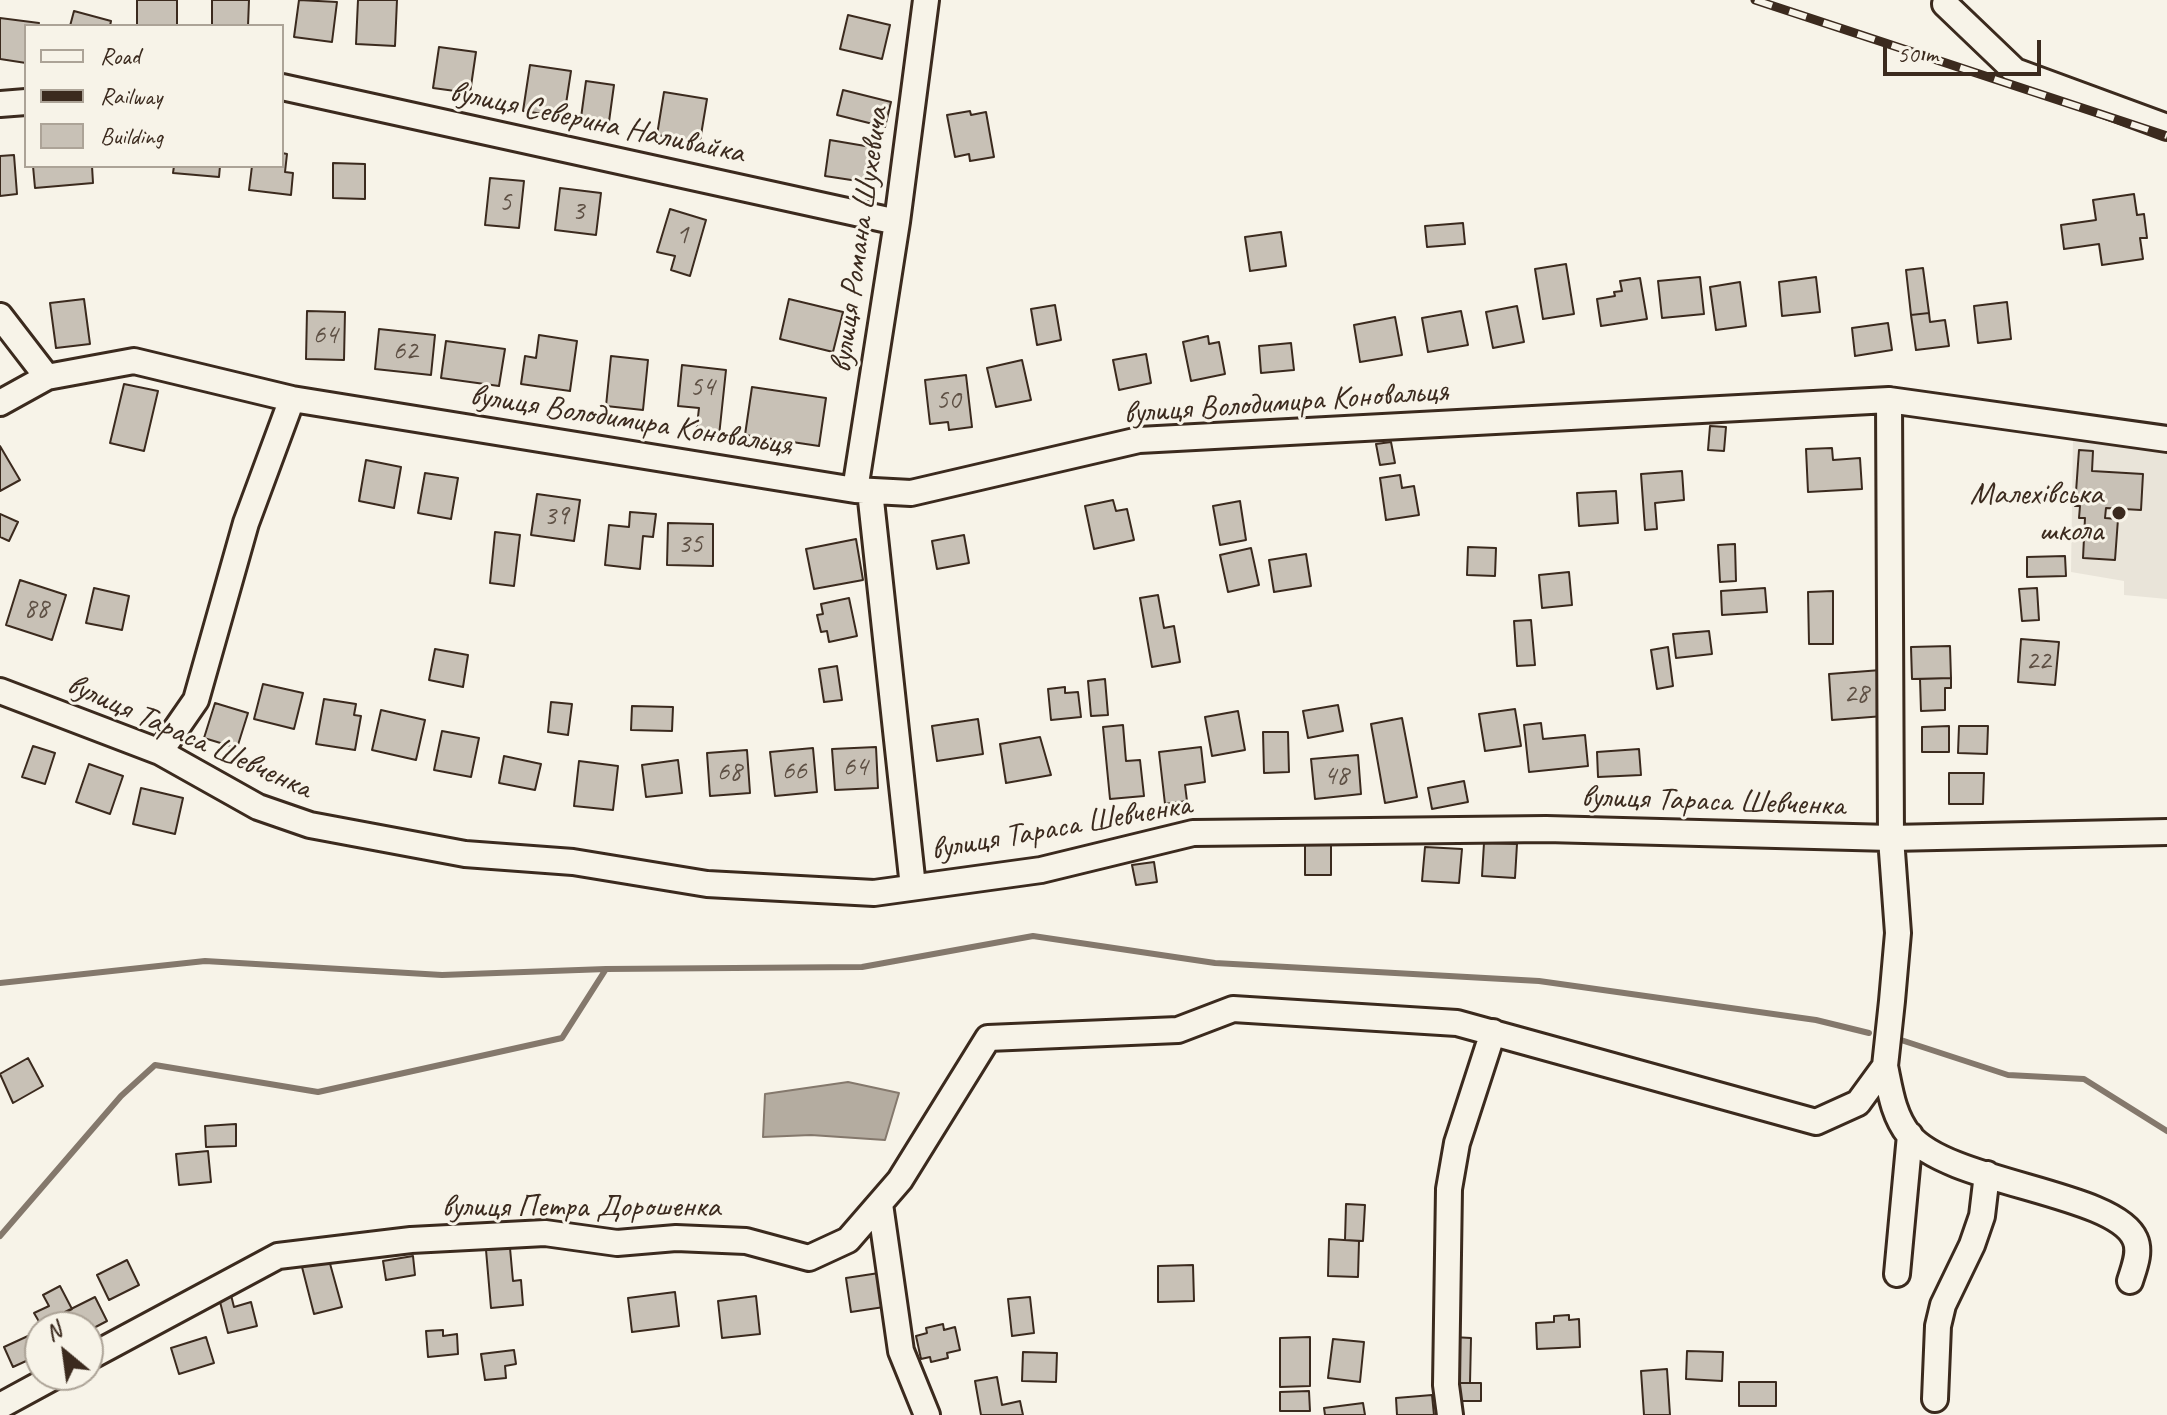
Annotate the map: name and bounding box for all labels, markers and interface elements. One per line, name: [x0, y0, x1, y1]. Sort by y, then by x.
legend: [24, 24, 284, 168]
scale bar: [1887, 24, 2045, 74]
text: 50 m: [1897, 39, 1938, 69]
text: Road: [100, 41, 140, 71]
street label: вулиця Северина Наливайка: [446, 73, 748, 173]
text: Railway: [100, 81, 162, 111]
street label: вулиця Романа Шухевича: [822, 105, 898, 375]
text: Building: [100, 121, 163, 151]
house number: 5: [499, 186, 511, 220]
house number: 3: [572, 195, 584, 229]
house number: 1: [676, 219, 688, 253]
house number: 64: [312, 319, 338, 353]
house number: 62: [392, 335, 418, 369]
house number: 54: [689, 371, 715, 405]
street label: вулиця Володимира Коновальця: [1122, 373, 1450, 433]
street label: вулиця Володимира Коновальця: [467, 377, 795, 465]
house number: 50: [935, 384, 961, 418]
place label: Малехівська школа: [1970, 476, 2103, 551]
house number: 39: [543, 500, 569, 534]
marker: Малехівська школа: [2110, 504, 2128, 522]
house number: 35: [677, 528, 703, 562]
house number: 88: [23, 593, 49, 627]
house number: 22: [2025, 645, 2051, 679]
street label: вулиця Тараса Шевченка: [61, 666, 317, 808]
house number: 28: [1843, 678, 1869, 712]
house number: 64: [842, 751, 868, 785]
house number: 66: [781, 755, 807, 789]
house number: 68: [716, 756, 742, 790]
house number: 48: [1323, 760, 1349, 794]
street label: вулиця Тараса Шевченка: [1581, 778, 1845, 826]
street label: вулиця Тараса Шевченка: [928, 786, 1194, 870]
street label: вулиця Петра Дорошенка: [442, 1189, 720, 1227]
north arrow: [24, 1311, 104, 1391]
text: N: [41, 1316, 66, 1347]

